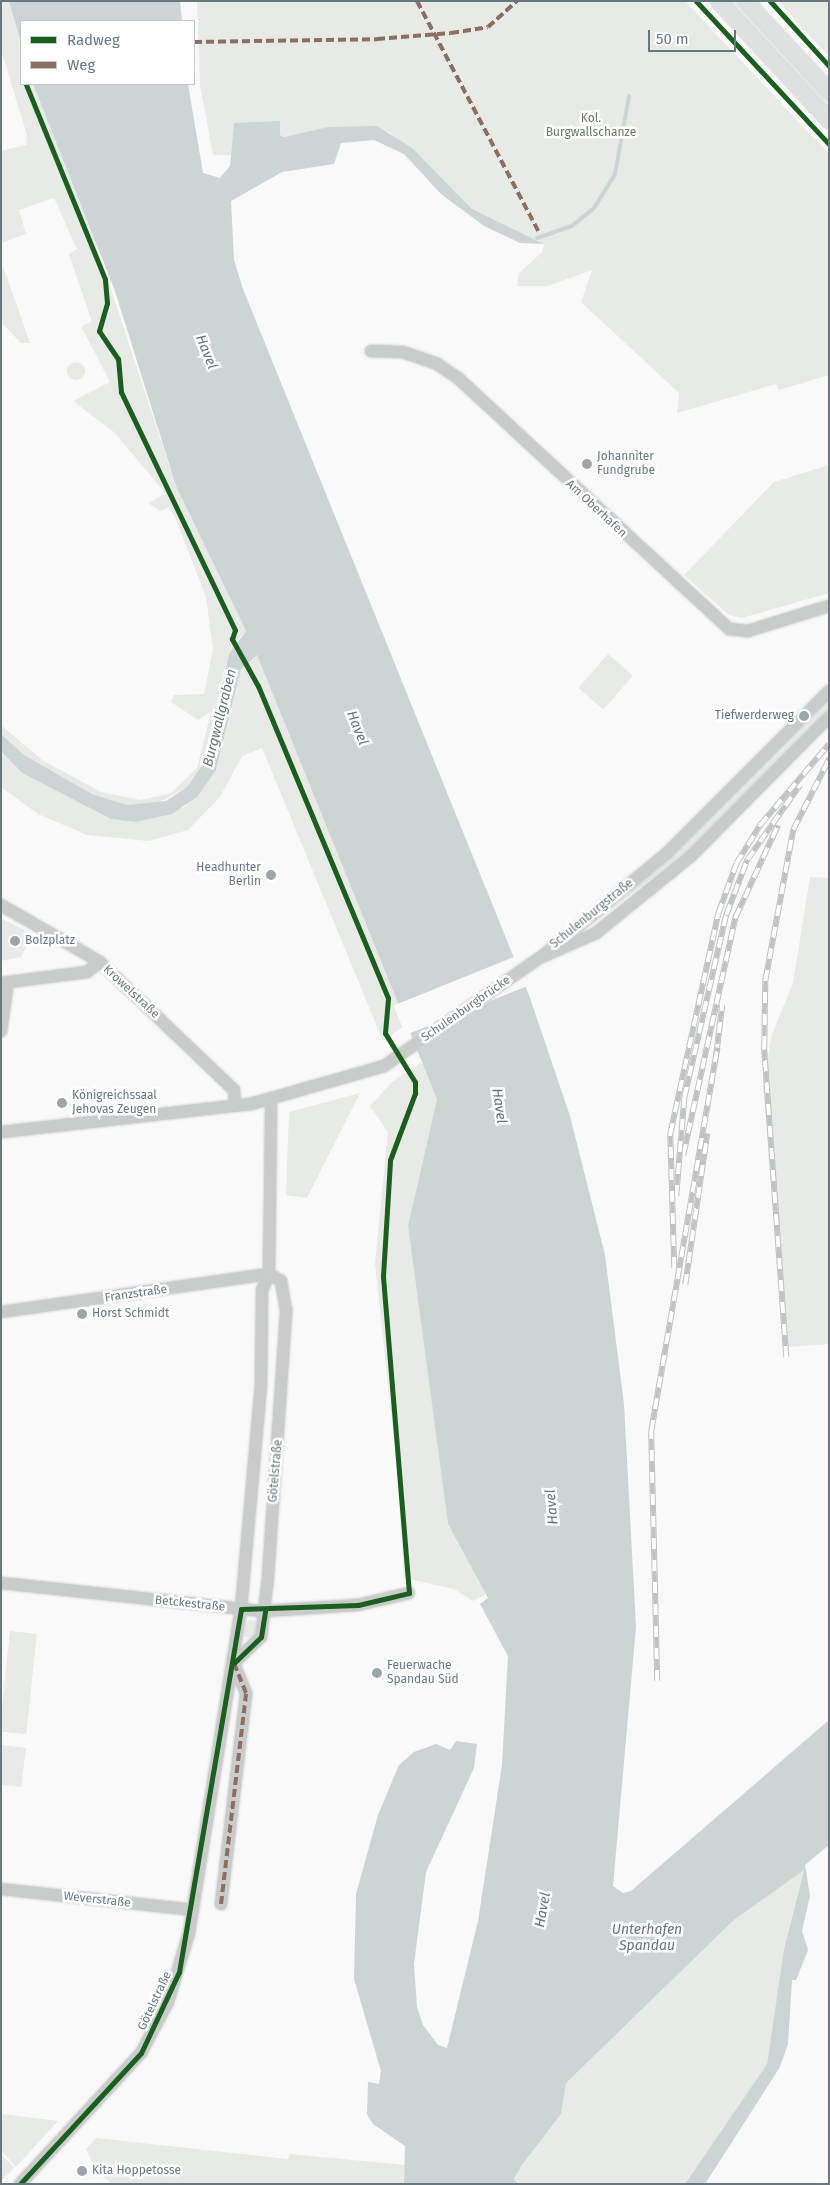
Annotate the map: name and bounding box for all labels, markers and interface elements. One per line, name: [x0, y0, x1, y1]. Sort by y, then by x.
legend: [20, 20, 195, 85]
scale bar: [650, 20, 738, 52]
text: 50 m: [656, 30, 689, 48]
text: Radweg: [67, 31, 120, 49]
text: Weg: [67, 56, 95, 74]
park label: Kol. Burgwallschanze: [546, 112, 636, 140]
water label: Havel: [192, 332, 220, 372]
place label: Johanniter Fundgrube: [597, 450, 655, 478]
marker: Johanniter Fundgrube: [581, 458, 593, 470]
street label: Am Oberhafen: [563, 477, 629, 541]
water label: Burgwallgraben: [200, 667, 240, 769]
water label: Havel: [343, 708, 371, 748]
place label: Tiefwerderweg: [715, 709, 794, 723]
marker: Tiefwerderweg: [798, 710, 810, 722]
place label: Headhunter Berlin: [196, 861, 261, 889]
marker: Headhunter Berlin: [265, 869, 277, 881]
street label: Schulenburgstraße: [548, 876, 636, 952]
place label: Bolzplatz: [25, 934, 75, 948]
marker: Bolzplatz: [9, 935, 21, 947]
street label: Krowelstraße: [100, 962, 162, 1022]
street label: Schulenburgbrücke: [419, 973, 513, 1045]
water label: Havel: [488, 1087, 510, 1125]
place label: Königreichssaal Jehovas Zeugen: [72, 1089, 157, 1117]
marker: Königreichssaal Jehovas Zeugen: [56, 1097, 68, 1109]
street label: Franzstraße: [104, 1283, 168, 1305]
place label: Horst Schmidt: [92, 1307, 169, 1321]
marker: Horst Schmidt: [76, 1308, 88, 1320]
street label: Götelstraße: [266, 1439, 286, 1503]
water label: Havel: [542, 1489, 562, 1525]
street label: Betckestraße: [154, 1593, 226, 1615]
place label: Feuerwache Spandau Süd: [387, 1659, 459, 1687]
marker: Feuerwache Spandau Süd: [371, 1667, 383, 1679]
street label: Weverstraße: [63, 1889, 131, 1911]
water label: Havel: [532, 1891, 554, 1929]
water label: Unterhafen Spandau: [612, 1922, 682, 1954]
street label: Götelstraße: [135, 1969, 175, 2033]
place label: Kita Hoppetosse: [92, 2164, 181, 2178]
marker: Kita Hoppetosse: [76, 2165, 88, 2177]

